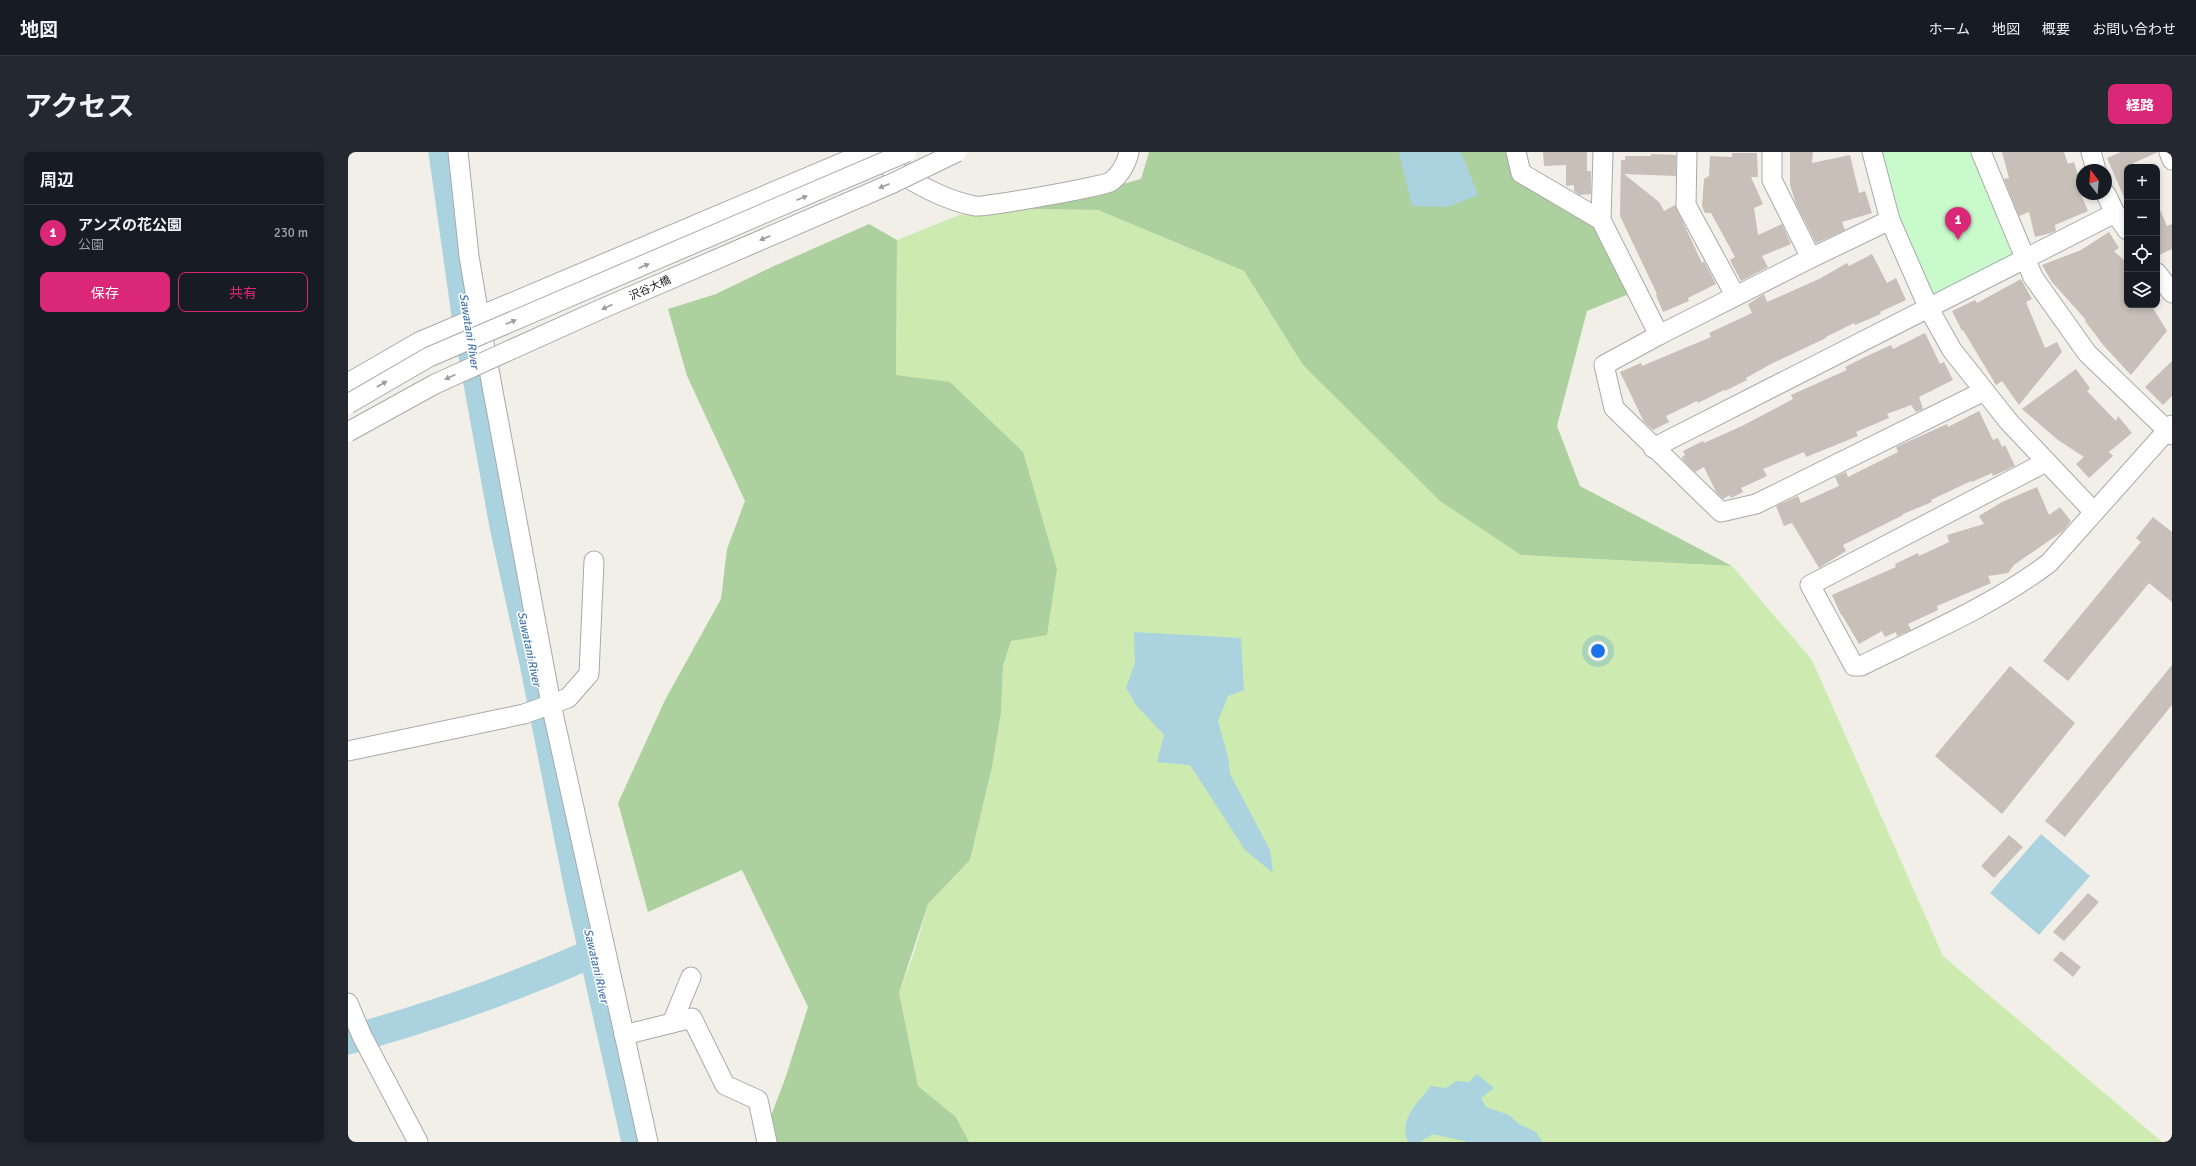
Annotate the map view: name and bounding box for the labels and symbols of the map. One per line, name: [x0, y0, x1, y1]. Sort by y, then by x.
north arrow: [2076, 164, 2112, 200]
one-way arrow: [878, 184, 890, 190]
one-way arrow: [796, 195, 808, 201]
pin: 1: [1945, 207, 1971, 240]
one-way arrow: [759, 235, 770, 241]
one-way arrow: [638, 263, 649, 269]
street label: 沢谷大橋: [627, 273, 673, 303]
water label: Sawatani River: [456, 292, 483, 371]
one-way arrow: [601, 303, 613, 310]
one-way arrow: [506, 319, 518, 325]
one-way arrow: [445, 374, 456, 380]
one-way arrow: [376, 381, 388, 388]
water label: Sawatani River: [514, 610, 545, 689]
your location: [1588, 641, 1608, 661]
water label: Sawatani River: [580, 927, 612, 1006]

